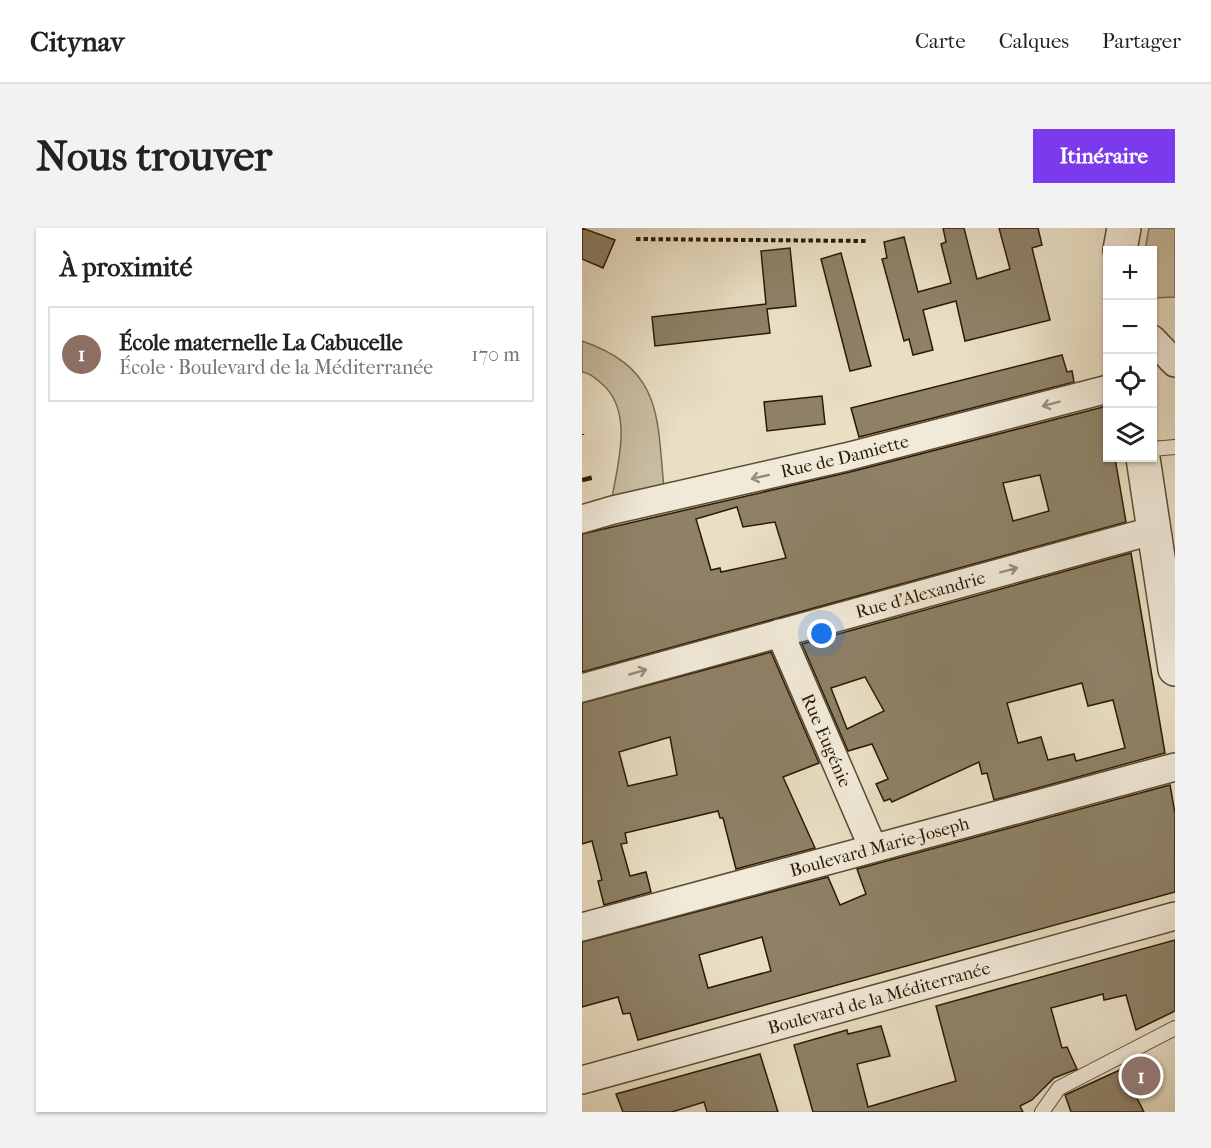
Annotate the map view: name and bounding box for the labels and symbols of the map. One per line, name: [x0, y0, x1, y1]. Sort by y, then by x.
one-way arrow: [1042, 399, 1061, 411]
street label: Rue de Damiette: [779, 431, 911, 483]
one-way arrow: [751, 471, 770, 483]
one-way arrow: [999, 564, 1018, 575]
street label: Rue d'Alexandrie: [853, 567, 988, 623]
your location: [807, 619, 836, 648]
one-way arrow: [628, 666, 647, 677]
street label: Rue Eugénie: [797, 691, 856, 791]
street label: Boulevard Marie-Joseph: [788, 813, 971, 881]
street label: Boulevard de la Méditerranée: [765, 958, 993, 1039]
pin: 1: [1122, 1054, 1160, 1098]

